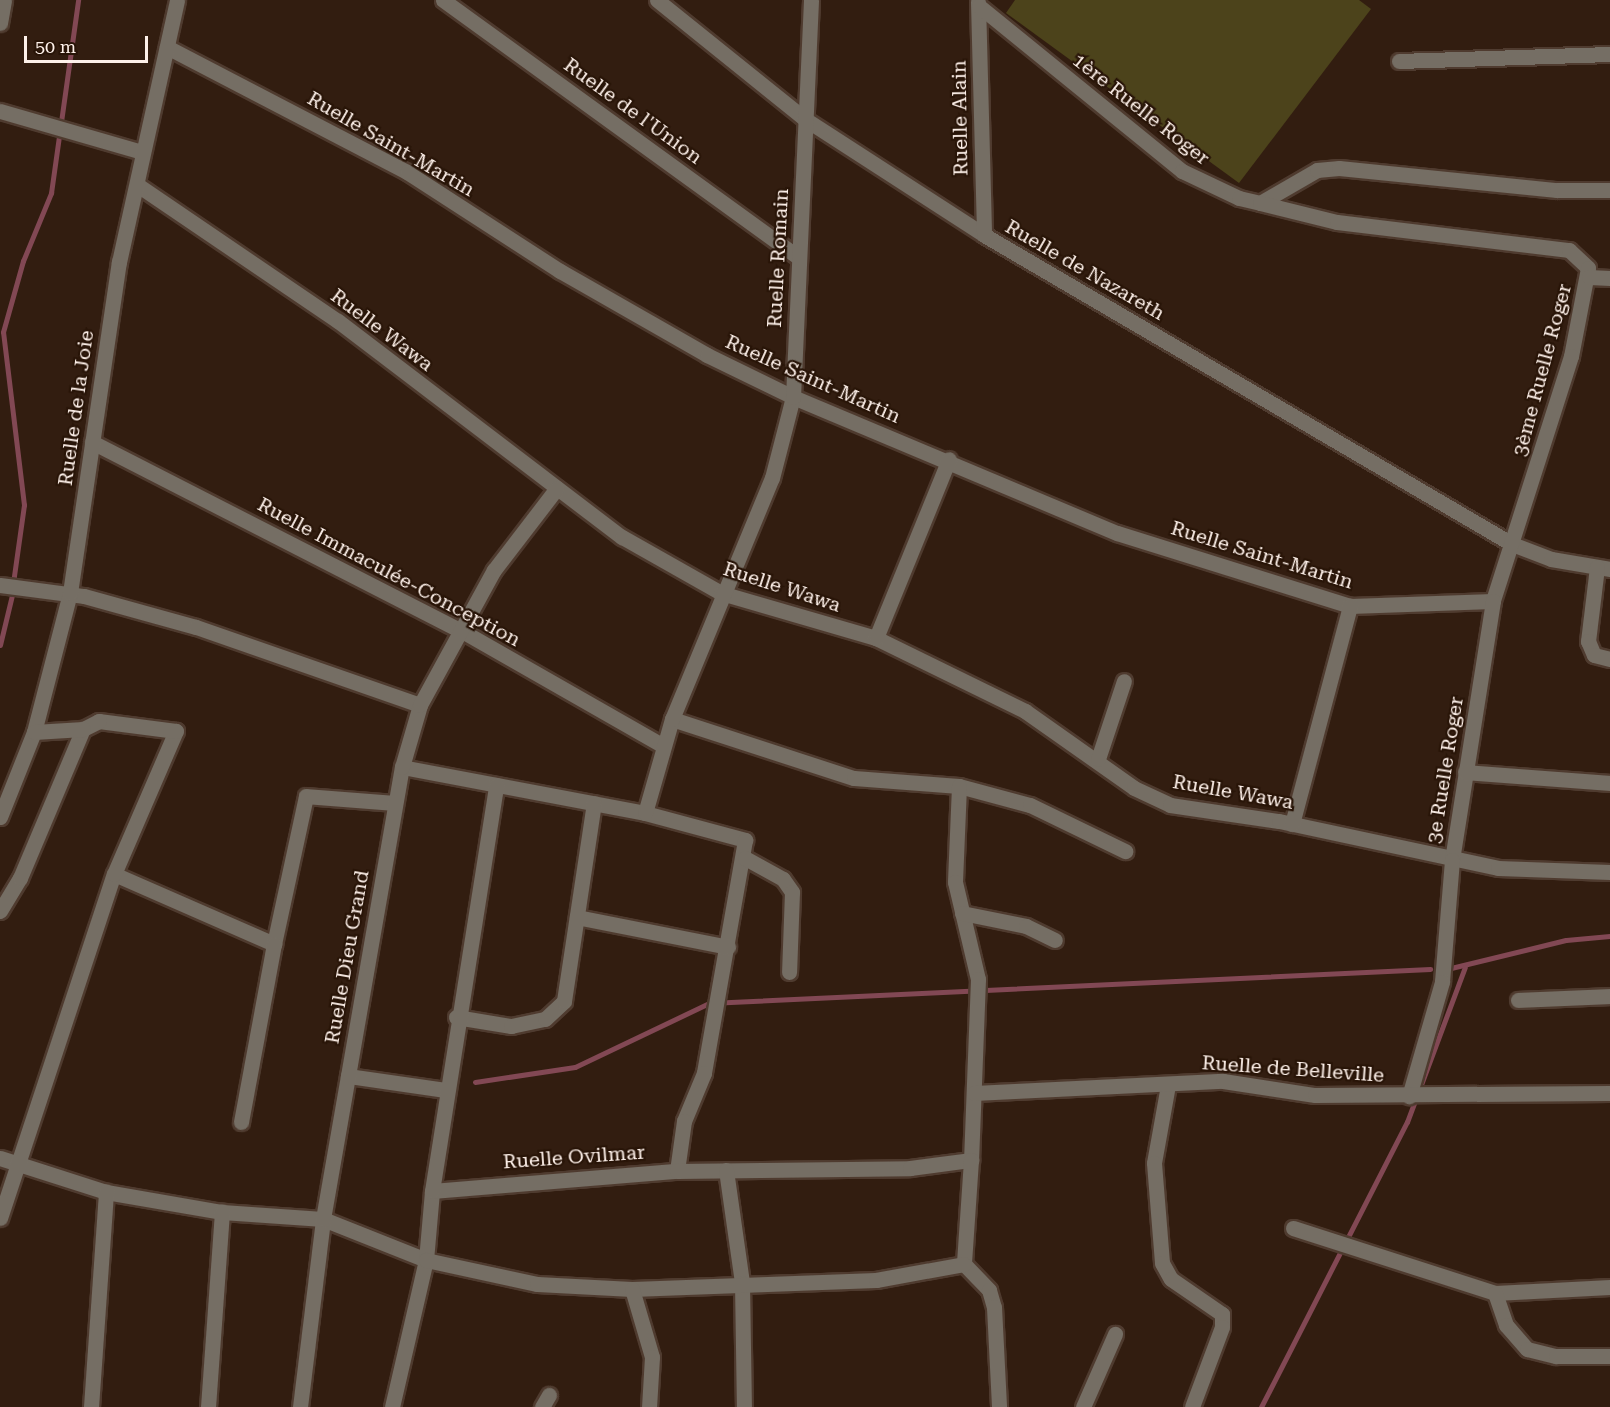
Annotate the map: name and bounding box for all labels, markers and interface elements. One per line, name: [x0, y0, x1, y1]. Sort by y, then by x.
scale bar: [27, 24, 152, 62]
text: 50 m: [35, 36, 76, 57]
street label: 1ère Ruelle Roger: [1068, 48, 1214, 170]
street label: Ruelle de l'Union: [559, 53, 707, 169]
street label: Ruelle Alain: [947, 60, 973, 176]
street label: Ruelle Saint-Martin: [303, 86, 479, 202]
street label: Ruelle Romain: [762, 188, 794, 328]
street label: Ruelle de Nazareth: [1001, 215, 1169, 325]
street label: 3ème Ruelle Roger: [1507, 281, 1577, 459]
street label: Ruelle Wawa: [326, 284, 438, 376]
street label: Ruelle de la Joie: [53, 329, 99, 487]
street label: Ruelle Saint-Martin: [722, 330, 904, 428]
street label: Ruelle Immaculée-Conception: [253, 492, 525, 652]
street label: Ruelle Saint-Martin: [1168, 516, 1356, 594]
street label: Ruelle Wawa: [720, 557, 844, 617]
street label: 3e Ruelle Roger: [1422, 695, 1468, 845]
street label: Ruelle Wawa: [1171, 770, 1295, 814]
street label: Ruelle Dieu Grand: [320, 868, 374, 1046]
street label: Ruelle de Belleville: [1201, 1051, 1385, 1087]
street label: Ruelle Ovilmar: [502, 1140, 646, 1174]

